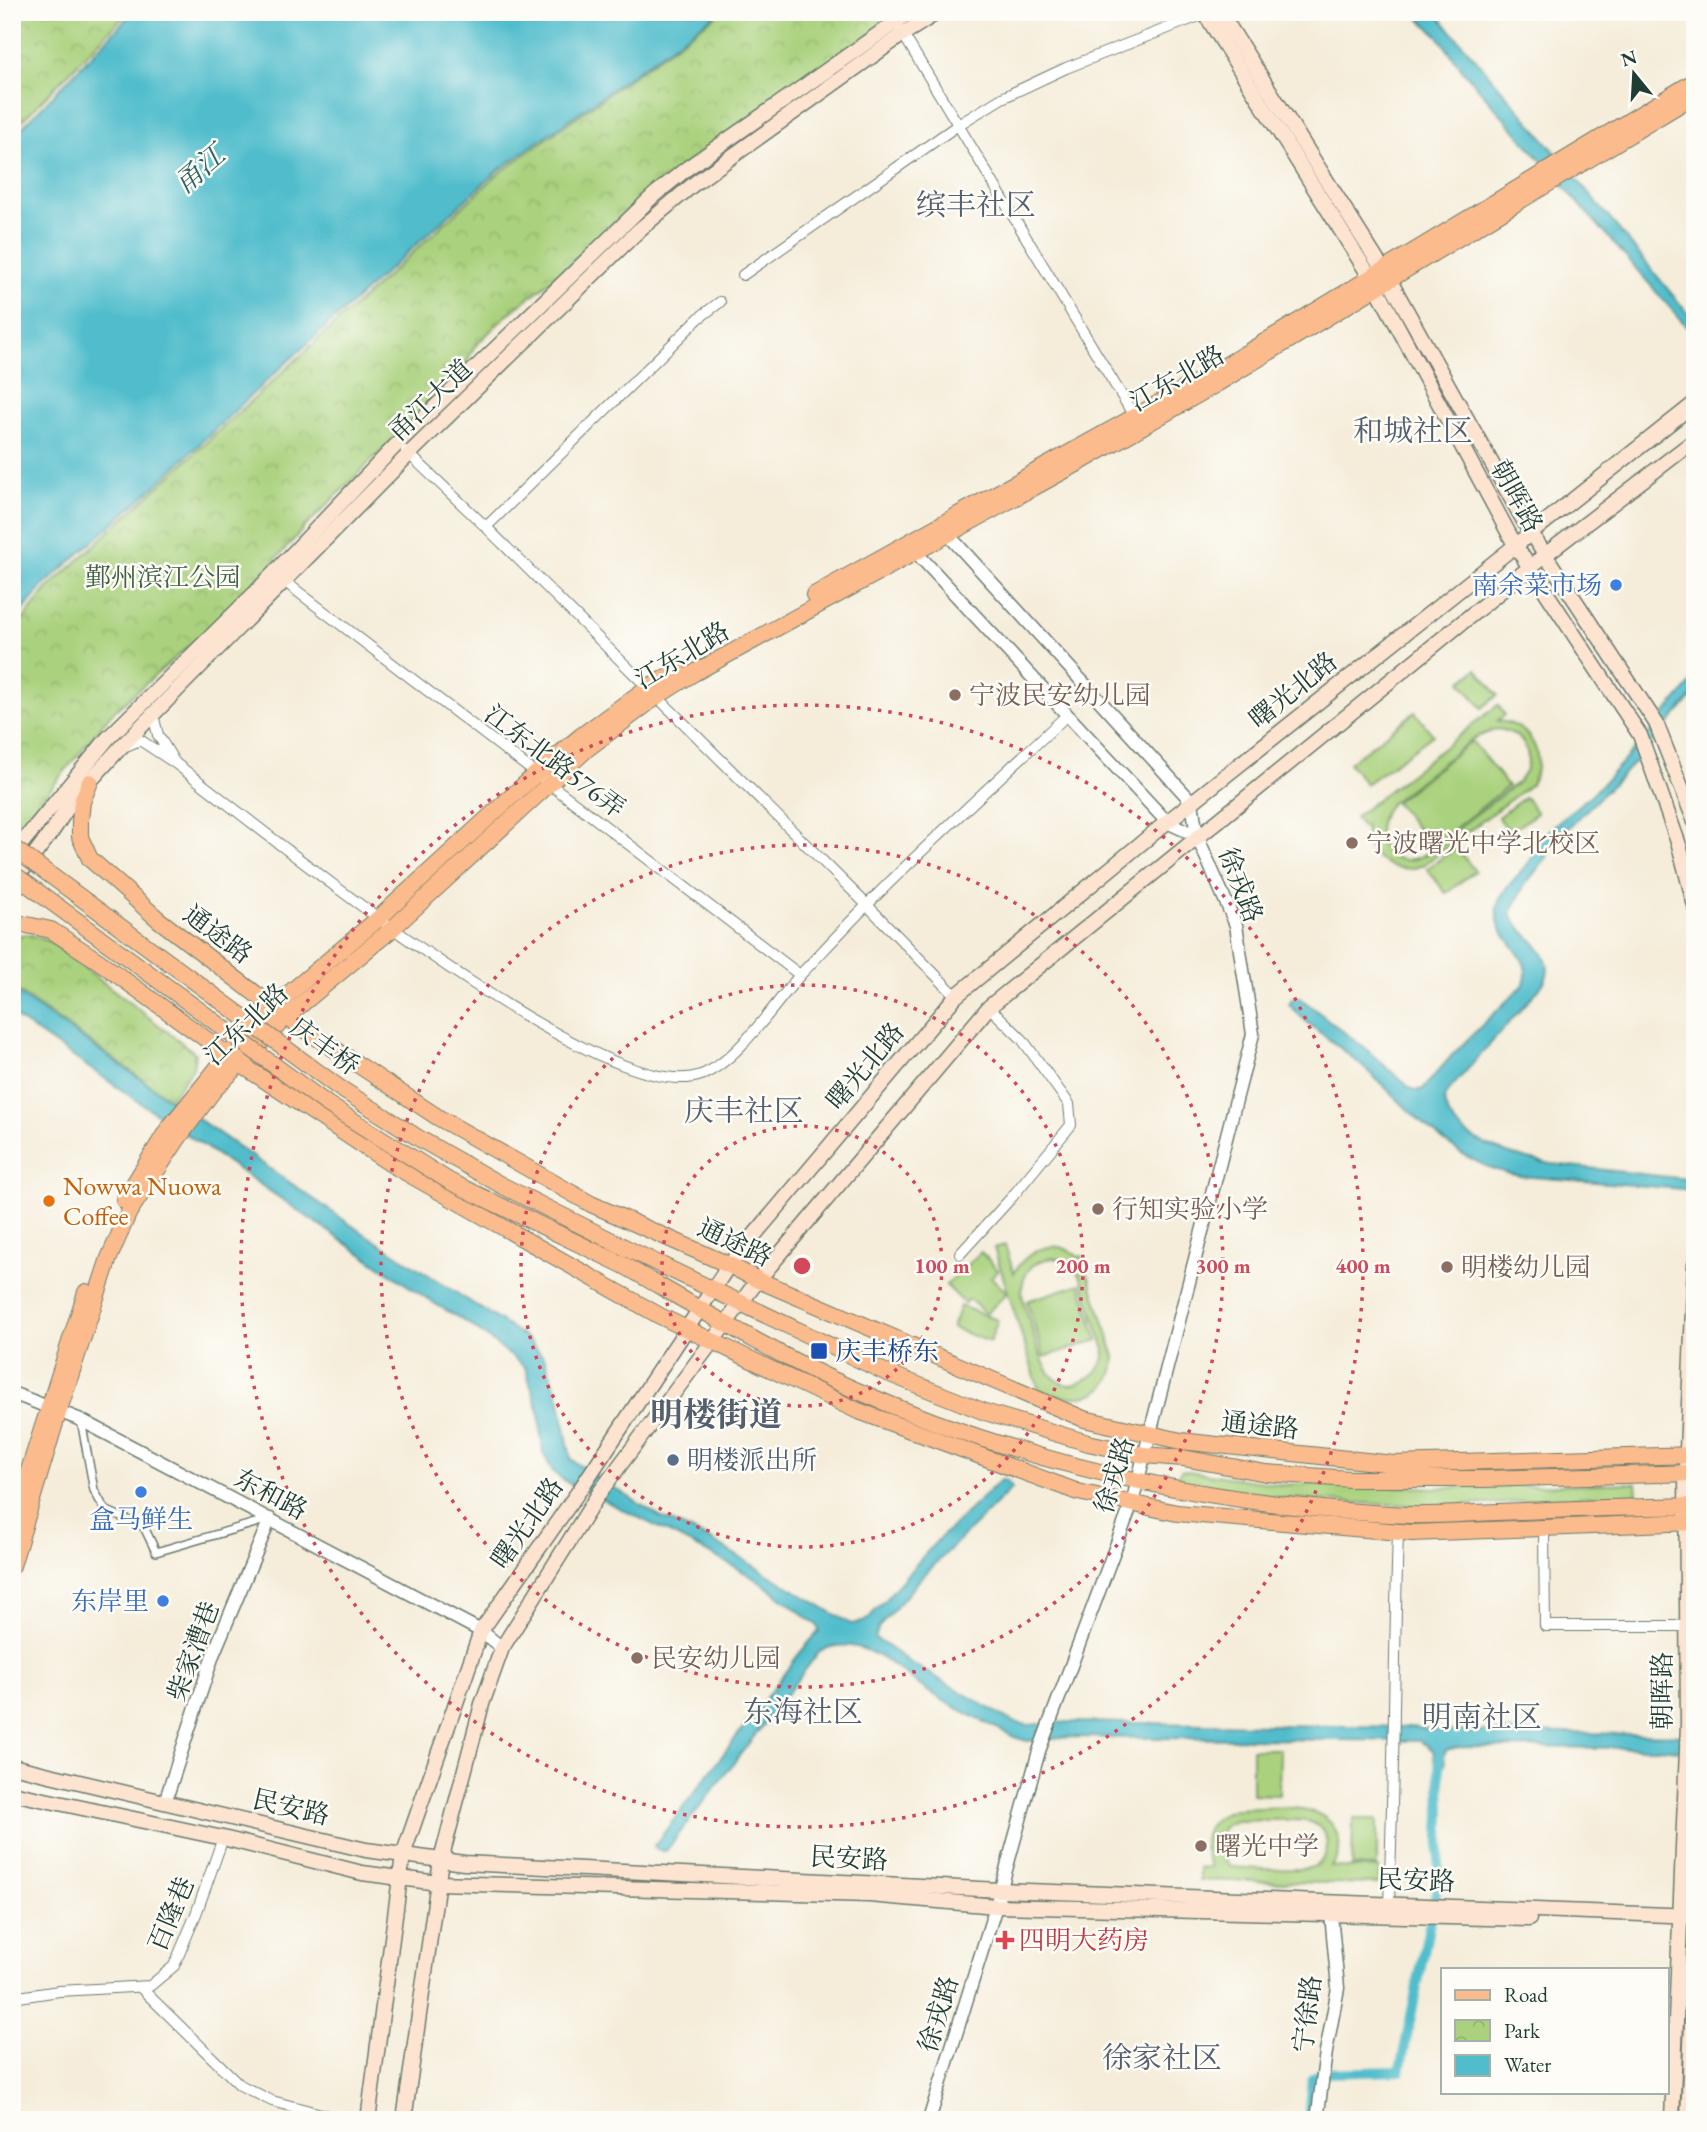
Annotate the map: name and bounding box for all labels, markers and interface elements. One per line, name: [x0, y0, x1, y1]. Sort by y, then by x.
north arrow: [1598, 38, 1668, 108]
text: N: [1618, 44, 1641, 73]
water label: 甬江: [166, 134, 235, 201]
district label: 缤丰社区: [916, 185, 1036, 224]
street label: 江东北路: [1123, 337, 1231, 419]
street label: 甬江大道: [381, 352, 479, 448]
district label: 和城社区: [1353, 411, 1473, 450]
street label: 朝晖路: [1483, 454, 1551, 538]
park label: 鄞州滨江公园: [85, 560, 241, 594]
place label: 南余菜市场: [1472, 568, 1602, 602]
marker: 南余菜市场: [1608, 577, 1624, 593]
street label: 江东北路: [629, 614, 735, 696]
street label: 曙光北路: [1242, 644, 1344, 736]
place label: 宁波民安幼儿园: [969, 678, 1151, 712]
marker: 宁波民安幼儿园: [947, 687, 963, 703]
street label: 江东北路576弄: [478, 697, 632, 825]
place label: 宁波曙光中学北校区: [1366, 826, 1600, 860]
marker: 宁波曙光中学北校区: [1344, 835, 1360, 851]
street label: 徐戎路: [1211, 842, 1271, 928]
street label: 通途路: [177, 897, 259, 971]
street label: 江东北路: [197, 976, 295, 1072]
street label: 庆丰桥: [283, 1009, 367, 1083]
street label: 曙光北路: [819, 1015, 911, 1117]
district label: 庆丰社区: [684, 1091, 804, 1130]
place label: Nowwa Nuowa Coffee: [63, 1169, 222, 1233]
place label: 行知实验小学: [1112, 1192, 1268, 1226]
marker: Nowwa Nuowa Coffee: [41, 1193, 57, 1209]
marker: 行知实验小学: [1090, 1201, 1106, 1217]
street label: 通途路: [692, 1210, 778, 1274]
place label: 明楼幼儿园: [1461, 1250, 1591, 1284]
text: 100 m: [914, 1252, 970, 1279]
text: 200 m: [1055, 1252, 1111, 1279]
text: 300 m: [1195, 1252, 1251, 1279]
text: 400 m: [1335, 1252, 1391, 1279]
centre of rings: [790, 1254, 814, 1278]
marker: 明楼幼儿园: [1439, 1259, 1455, 1275]
place label: 庆丰桥东: [835, 1334, 939, 1368]
marker: 庆丰桥东: [809, 1341, 829, 1361]
district label: 明楼街道: [650, 1393, 782, 1436]
street label: 通途路: [1219, 1404, 1301, 1446]
street label: 徐戎路: [1086, 1433, 1142, 1517]
place label: 明楼派出所: [687, 1443, 817, 1477]
marker: 明楼派出所: [665, 1452, 681, 1468]
street label: 东和路: [229, 1461, 313, 1527]
street label: 曙光北路: [483, 1471, 571, 1575]
marker: 盒马鲜生: [133, 1484, 149, 1500]
place label: 盒马鲜生: [89, 1502, 193, 1536]
place label: 东岸里: [71, 1584, 149, 1618]
marker: 东岸里: [155, 1593, 171, 1609]
street label: 柴家漕巷: [159, 1596, 227, 1706]
place label: 民安幼儿园: [651, 1641, 781, 1675]
marker: 民安幼儿园: [629, 1650, 645, 1666]
street label: 朝晖路: [1645, 1652, 1679, 1730]
district label: 东海社区: [743, 1692, 863, 1731]
district label: 明南社区: [1422, 1697, 1542, 1736]
street label: 民安路: [249, 1782, 333, 1832]
place label: 曙光中学: [1215, 1829, 1319, 1863]
marker: 曙光中学: [1193, 1838, 1209, 1854]
street label: 民安路: [809, 1839, 889, 1877]
street label: 民安路: [1376, 1862, 1456, 1898]
street label: 百隆巷: [140, 1871, 202, 1957]
place label: 四明大药房: [1019, 1923, 1149, 1957]
marker: 四明大药房: [997, 1932, 1013, 1948]
legend: [1441, 1968, 1668, 2094]
street label: 徐戎路: [910, 1972, 966, 2056]
street label: 宁徐路: [1285, 1973, 1329, 2055]
text: Road: [1504, 1981, 1548, 2008]
text: Park: [1504, 2017, 1541, 2044]
district label: 徐家社区: [1102, 2038, 1222, 2077]
text: Water: [1504, 2051, 1551, 2078]

